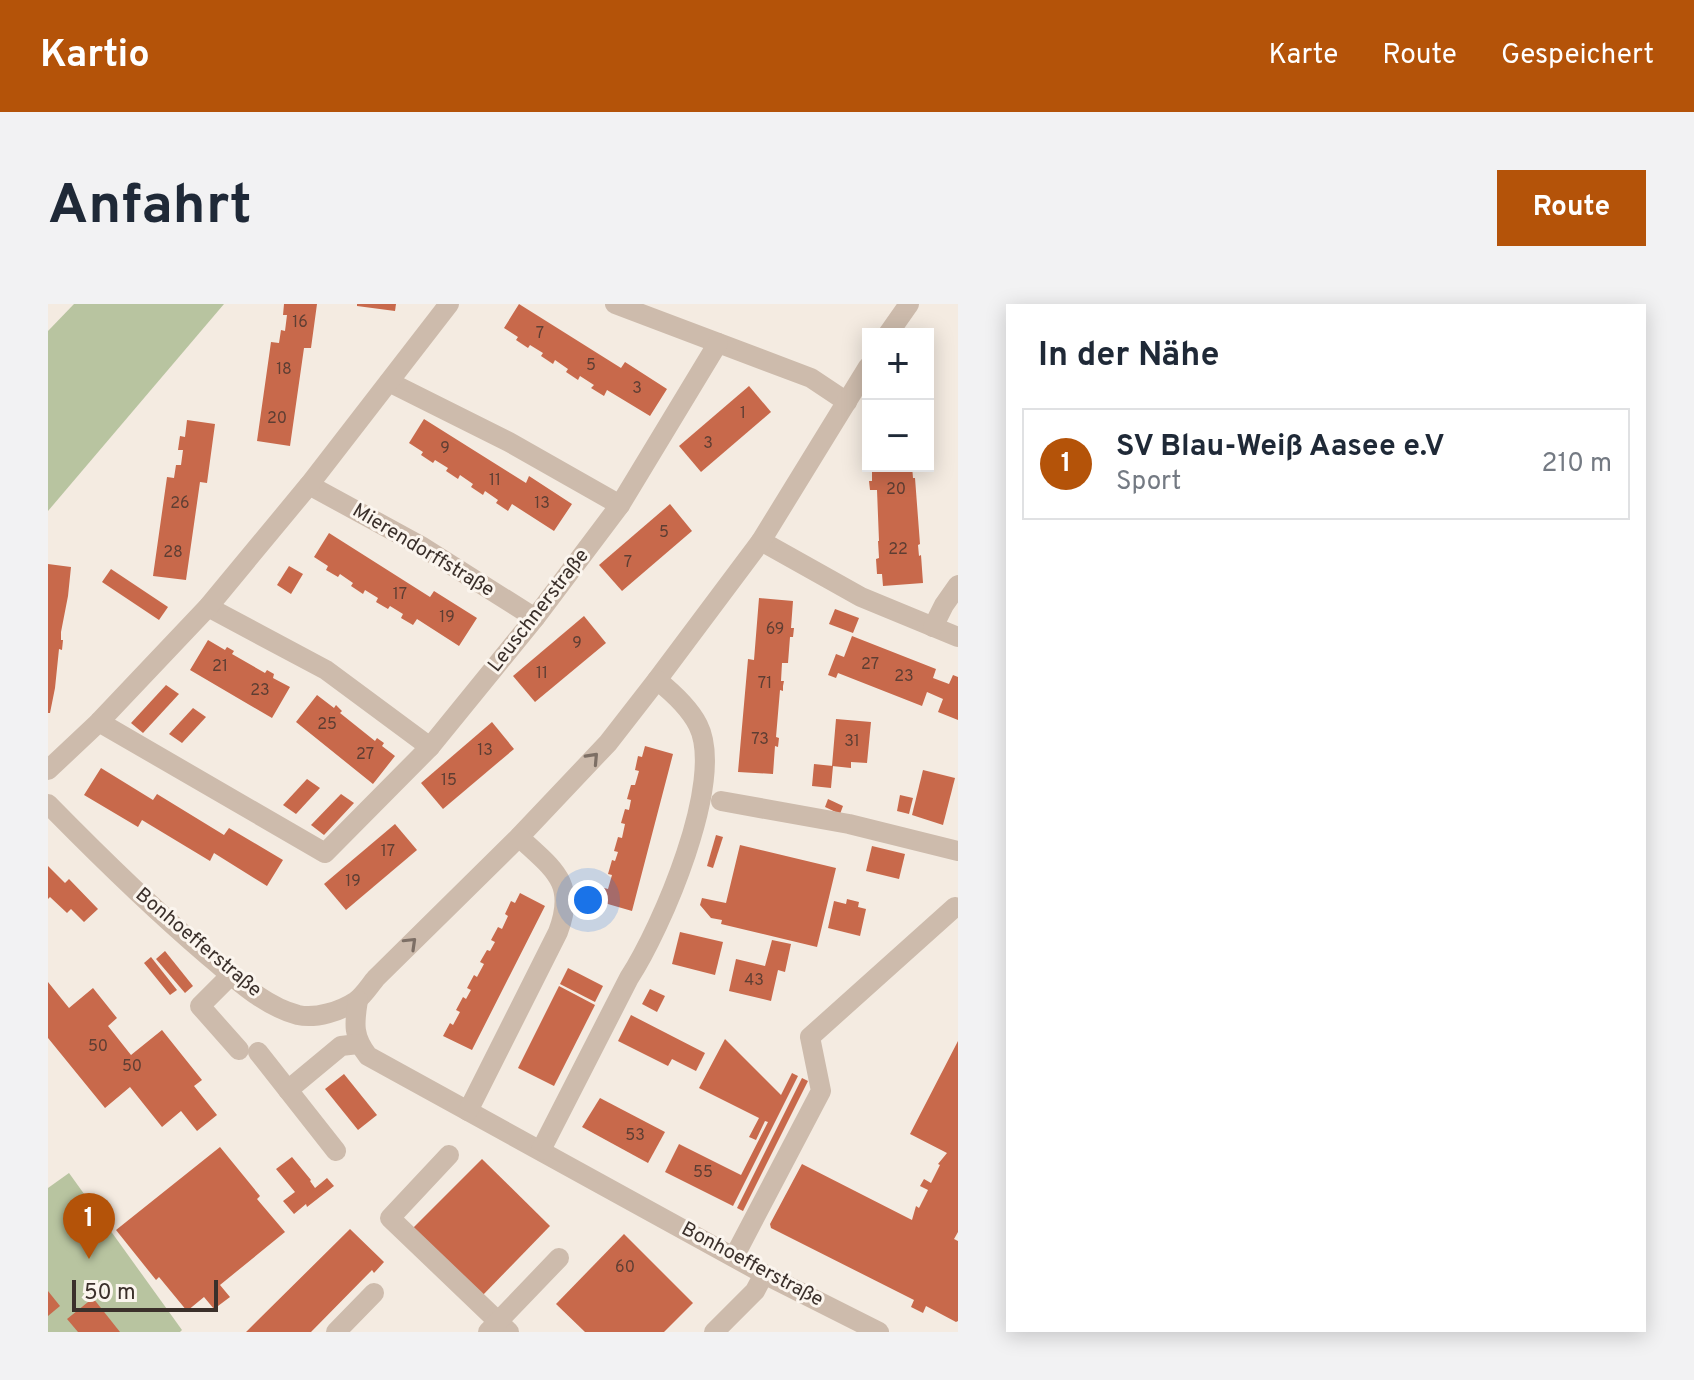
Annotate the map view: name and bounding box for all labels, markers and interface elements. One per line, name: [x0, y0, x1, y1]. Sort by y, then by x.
text: Kartio: [40, 32, 150, 81]
text: Karte: [1268, 38, 1338, 74]
text: Route: [1382, 38, 1457, 74]
text: Gespeichert: [1501, 38, 1654, 74]
button: Route: [1497, 170, 1646, 246]
text: Anfahrt: [48, 173, 252, 243]
house number: 16: [292, 313, 308, 333]
house number: 7: [536, 324, 544, 344]
map controls: [862, 328, 934, 472]
button: +: [862, 328, 934, 400]
text: In der Nähe: [1038, 335, 1220, 378]
house number: 5: [586, 356, 596, 376]
house number: 18: [276, 360, 292, 380]
house number: 3: [632, 379, 642, 399]
button: −: [862, 400, 934, 472]
house number: 1: [740, 404, 746, 424]
house number: 20: [267, 409, 287, 429]
text: SV Blau-Weiß Aasee e.V: [1116, 429, 1445, 466]
house number: 3: [703, 434, 713, 454]
house number: 9: [440, 439, 450, 459]
text: 1: [1061, 448, 1071, 481]
text: 210 m: [1542, 448, 1612, 481]
text: Sport: [1116, 466, 1181, 499]
house number: 11: [489, 471, 501, 491]
house number: 20: [886, 480, 906, 500]
house number: 26: [170, 494, 190, 514]
house number: 13: [534, 494, 550, 514]
street label: Mierendorffstraße: [347, 498, 499, 604]
house number: 5: [659, 523, 669, 543]
house number: 22: [888, 540, 908, 560]
house number: 28: [163, 543, 183, 563]
street label: Leuschnerstraße: [483, 544, 595, 678]
house number: 7: [624, 553, 632, 573]
house number: 17: [393, 585, 407, 605]
house number: 19: [439, 608, 455, 628]
house number: 69: [766, 620, 784, 640]
house number: 9: [572, 634, 582, 654]
house number: 27: [861, 655, 879, 675]
house number: 21: [212, 657, 228, 677]
house number: 11: [536, 664, 548, 684]
house number: 23: [894, 667, 914, 687]
house number: 71: [758, 674, 772, 694]
house number: 23: [250, 681, 270, 701]
house number: 25: [317, 715, 337, 735]
house number: 73: [751, 730, 769, 750]
house number: 31: [844, 732, 860, 752]
house number: 13: [477, 741, 493, 761]
house number: 27: [356, 745, 374, 765]
one-way arrow: [584, 753, 599, 767]
house number: 15: [441, 771, 457, 791]
house number: 17: [381, 842, 395, 862]
house number: 19: [345, 872, 361, 892]
your location: [568, 880, 608, 920]
street label: Bonhoefferstraße: [129, 883, 267, 1003]
one-way arrow: [402, 938, 416, 952]
house number: 43: [744, 971, 764, 991]
house number: 50: [88, 1037, 108, 1057]
house number: 50: [122, 1057, 142, 1077]
house number: 53: [625, 1126, 645, 1146]
house number: 55: [693, 1163, 713, 1183]
pin: 1: [63, 1193, 115, 1259]
street label: Bonhoefferstraße: [677, 1217, 827, 1313]
house number: 60: [615, 1258, 635, 1278]
scale bar: [72, 1276, 218, 1312]
text: 50 m: [84, 1280, 136, 1307]

